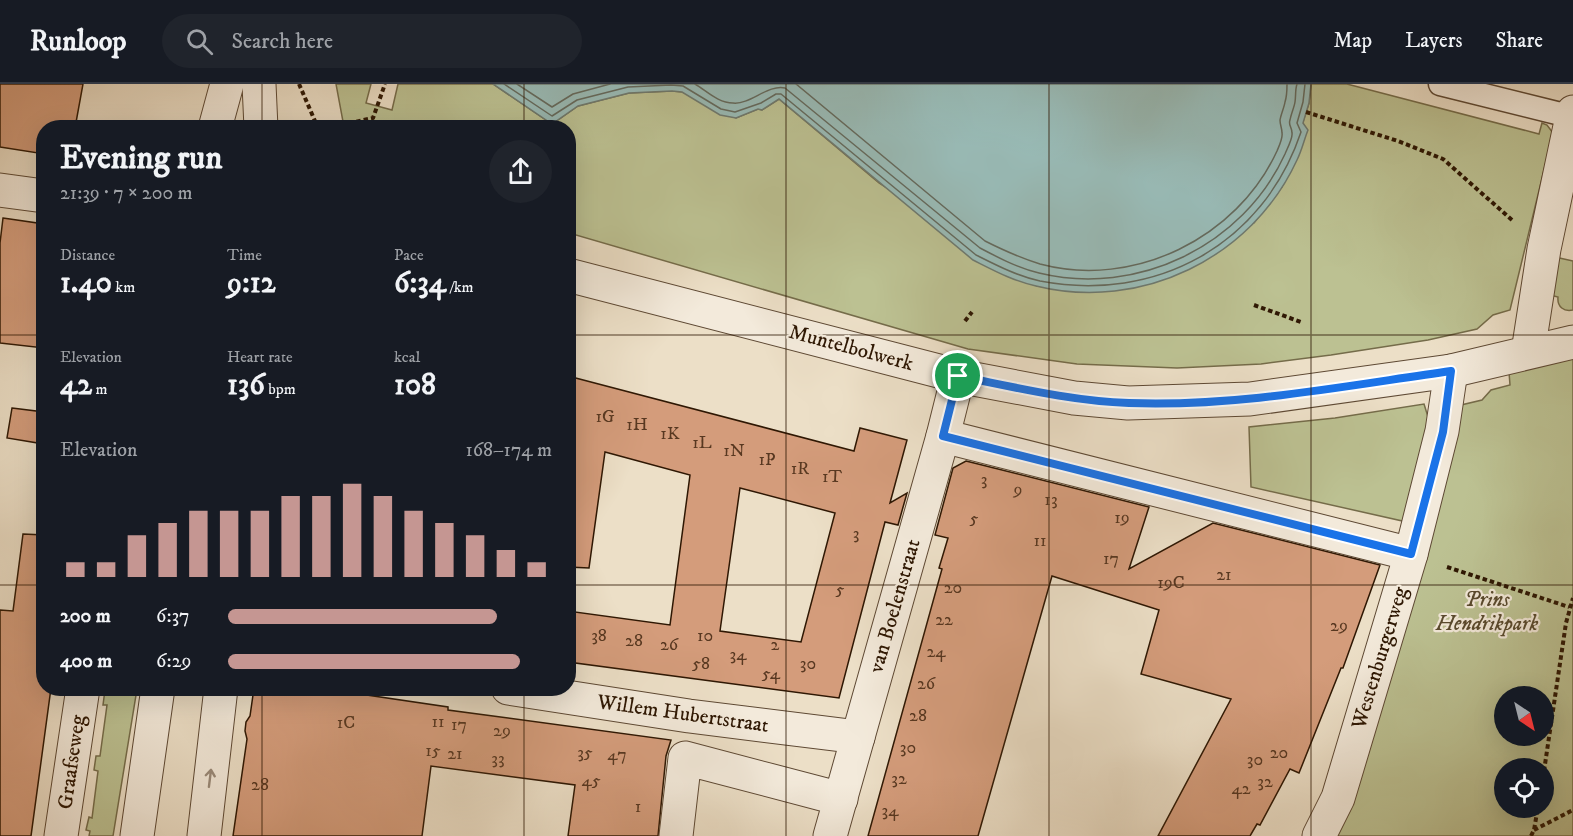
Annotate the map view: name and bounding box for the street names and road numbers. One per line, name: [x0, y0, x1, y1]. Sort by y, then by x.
street label: Muntelbolwerk: [786, 319, 917, 377]
street label: van Boelenstraat: [863, 536, 927, 677]
street label: Westenburgerweg: [1346, 583, 1414, 733]
street label: Willem Hubertstraat: [595, 689, 771, 739]
street label: Graafseweg: [53, 712, 92, 811]

